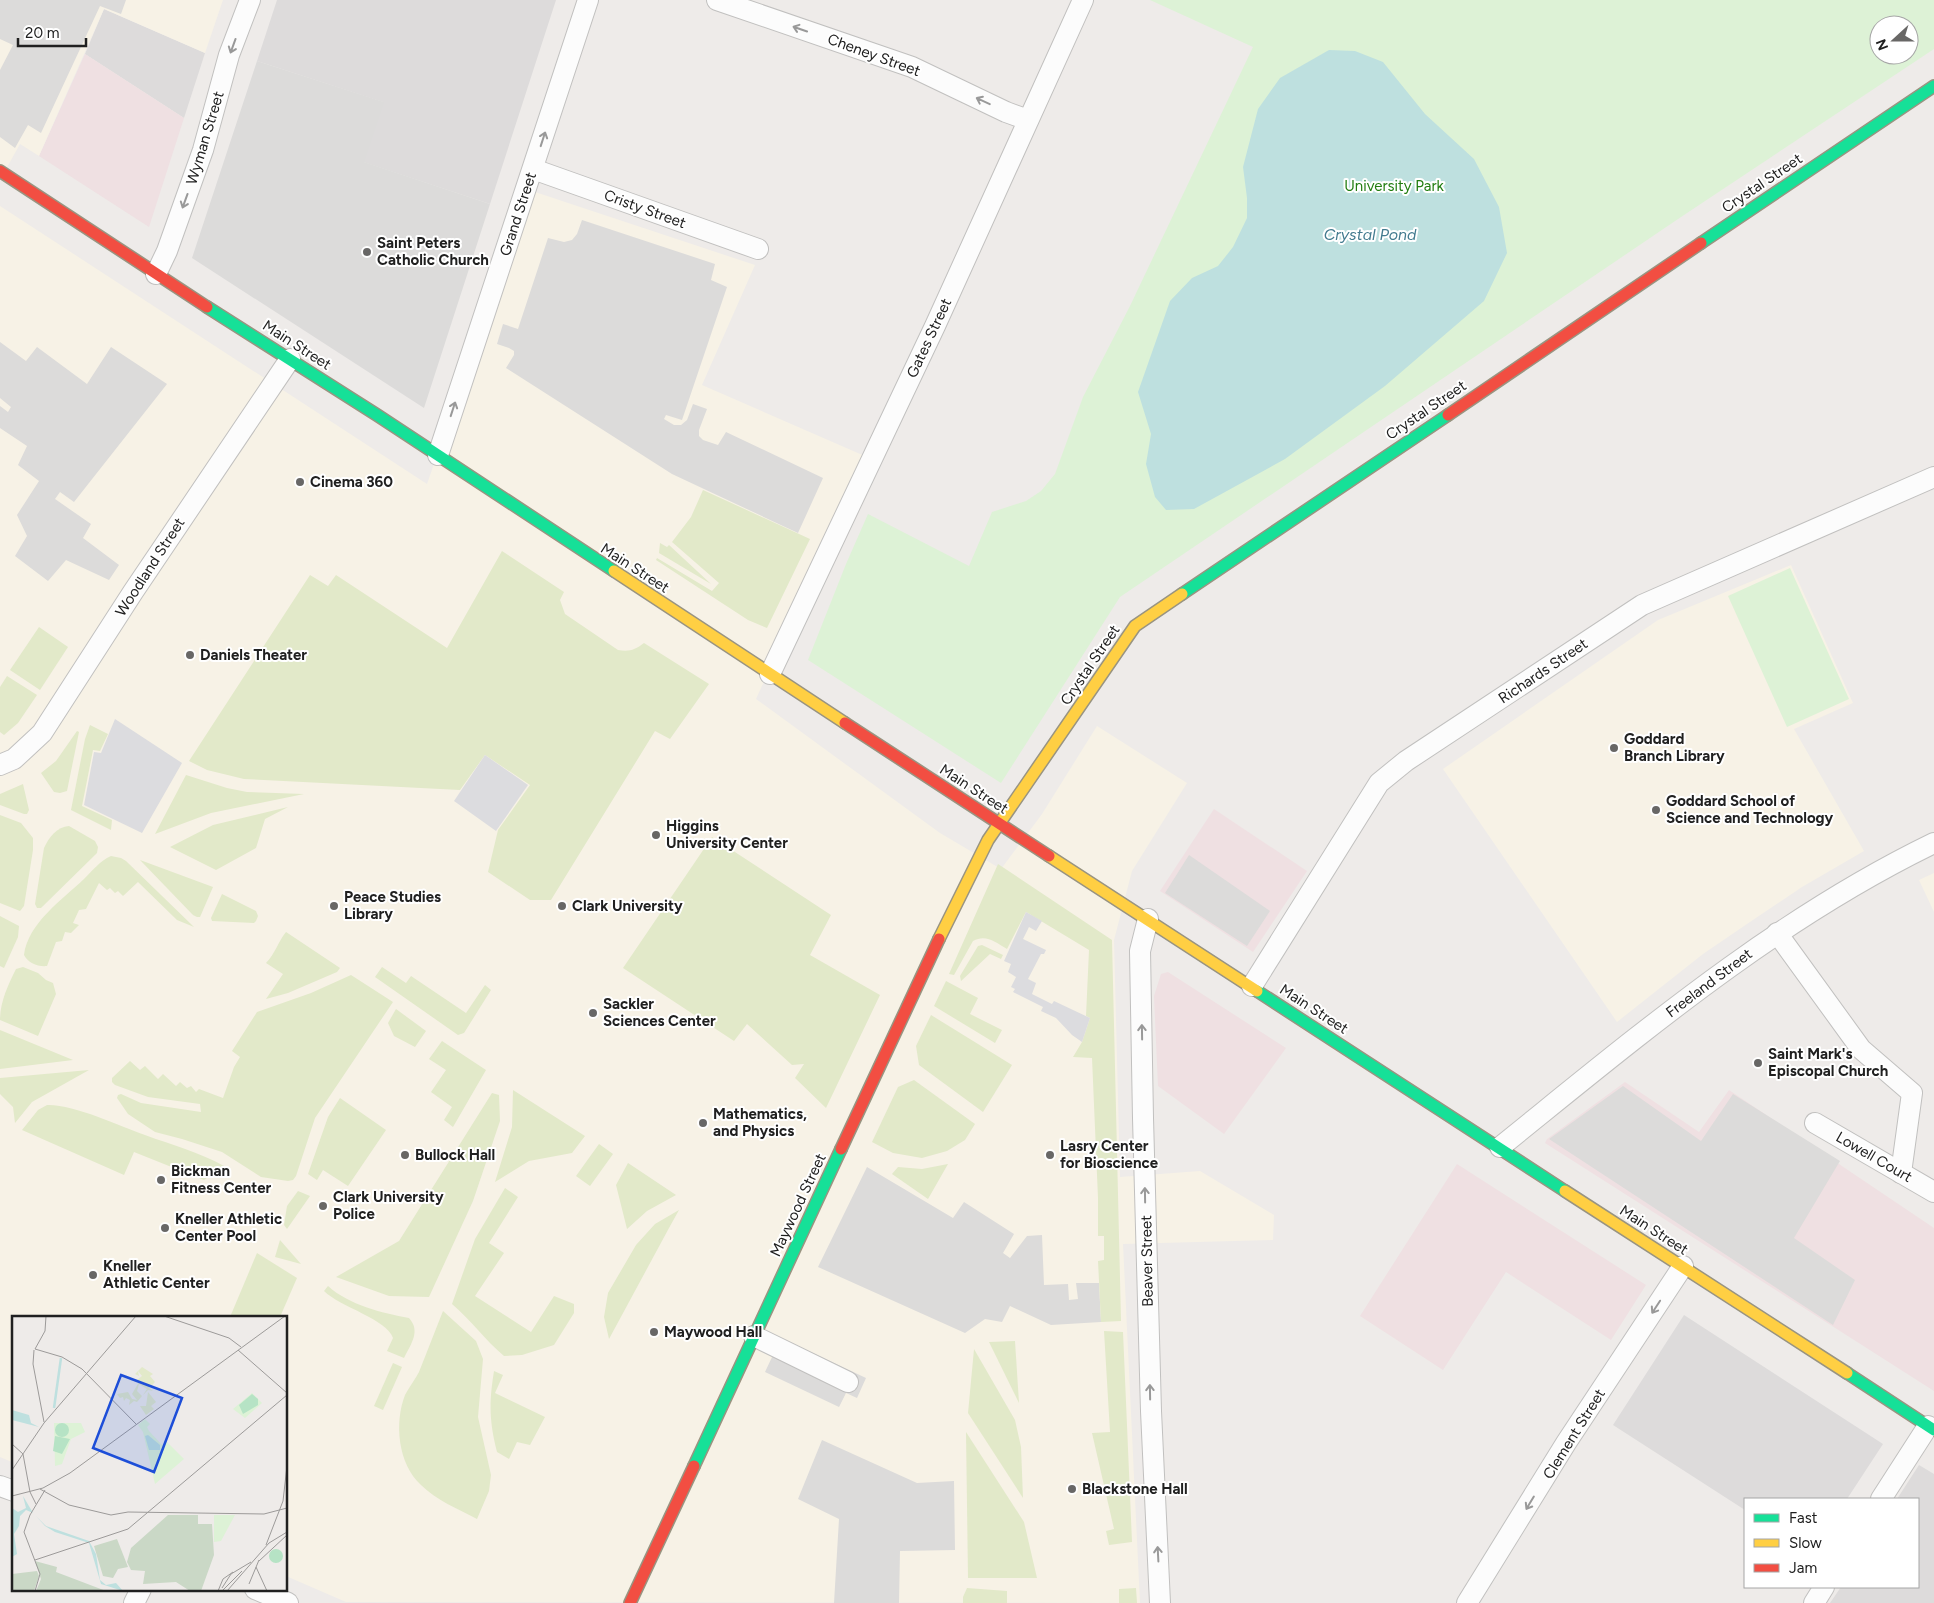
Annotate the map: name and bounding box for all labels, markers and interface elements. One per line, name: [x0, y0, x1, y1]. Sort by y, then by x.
scale bar: [18, 15, 85, 47]
north arrow: [1869, 15, 1919, 65]
text: 20 m: [25, 24, 59, 42]
one-way arrow: [793, 24, 808, 33]
street label: Cheney Street: [825, 30, 923, 80]
text: N: [1872, 36, 1892, 53]
one-way arrow: [228, 38, 237, 53]
street label: Wyman Street: [182, 89, 228, 187]
one-way arrow: [976, 96, 991, 105]
one-way arrow: [539, 131, 548, 147]
street label: Crystal Street: [1718, 149, 1806, 216]
street label: Grand Street: [496, 170, 540, 258]
park label: University Park: [1344, 177, 1445, 195]
street label: Cristy Street: [602, 186, 689, 232]
one-way arrow: [180, 193, 189, 208]
water label: Crystal Pond: [1324, 225, 1417, 244]
place label: Saint Peters Catholic Church: [377, 234, 489, 269]
marker: Saint Peters Catholic Church: [361, 246, 373, 258]
street label: Gates Street: [903, 295, 955, 381]
street label: Main Street: [259, 316, 335, 374]
street label: Crystal Street: [1382, 376, 1470, 443]
one-way arrow: [449, 402, 458, 417]
place label: Cinema 360: [310, 473, 393, 491]
marker: Cinema 360: [294, 476, 306, 488]
street label: Woodland Street: [111, 514, 189, 620]
street label: Main Street: [597, 539, 673, 597]
street label: Crystal Street: [1057, 621, 1124, 709]
street label: Richards Street: [1495, 634, 1591, 707]
place label: Daniels Theater: [200, 646, 307, 664]
marker: Daniels Theater: [184, 649, 196, 661]
place label: Goddard Branch Library: [1624, 730, 1725, 765]
marker: Goddard Branch Library: [1608, 742, 1620, 754]
street label: Main Street: [936, 760, 1012, 818]
place label: Goddard School of Science and Technology: [1666, 792, 1834, 827]
marker: Goddard School of Science and Technology: [1650, 804, 1662, 816]
place label: Higgins University Center: [666, 817, 788, 852]
marker: Higgins University Center: [650, 829, 662, 841]
place label: Peace Studies Library: [344, 888, 441, 923]
place label: Clark University: [572, 897, 683, 915]
marker: Peace Studies Library: [328, 900, 340, 912]
marker: Clark University: [556, 900, 568, 912]
street label: Freeland Street: [1662, 945, 1756, 1021]
street label: Main Street: [1276, 980, 1352, 1038]
place label: Sackler Sciences Center: [603, 995, 716, 1030]
marker: Sackler Sciences Center: [587, 1007, 599, 1019]
one-way arrow: [1137, 1024, 1147, 1040]
place label: Saint Mark's Episcopal Church: [1768, 1045, 1888, 1080]
marker: Saint Mark's Episcopal Church: [1752, 1057, 1764, 1069]
place label: Mathematics, and Physics: [713, 1105, 807, 1140]
marker: Mathematics, and Physics: [697, 1117, 709, 1129]
street label: Lowell Court: [1833, 1128, 1916, 1186]
place label: Lasry Center for Bioscience: [1060, 1137, 1159, 1172]
place label: Bullock Hall: [415, 1146, 495, 1164]
marker: Bullock Hall: [399, 1149, 411, 1161]
marker: Lasry Center for Bioscience: [1044, 1149, 1056, 1161]
street label: Maywood Street: [766, 1150, 830, 1259]
place label: Bickman Fitness Center: [171, 1162, 272, 1197]
marker: Bickman Fitness Center: [155, 1174, 167, 1186]
one-way arrow: [1140, 1187, 1150, 1203]
place label: Clark University Police: [333, 1188, 444, 1223]
marker: Clark University Police: [317, 1200, 329, 1212]
street label: Main Street: [1616, 1201, 1692, 1259]
place label: Kneller Athletic Center Pool: [175, 1210, 282, 1245]
street label: Beaver Street: [1137, 1215, 1157, 1307]
marker: Kneller Athletic Center Pool: [159, 1222, 171, 1234]
place label: Kneller Athletic Center: [103, 1257, 210, 1292]
marker: Kneller Athletic Center: [87, 1269, 99, 1281]
one-way arrow: [1651, 1300, 1661, 1314]
inset map: [12, 1316, 288, 1590]
place label: Maywood Hall: [664, 1323, 762, 1341]
marker: Maywood Hall: [648, 1326, 660, 1338]
one-way arrow: [1145, 1384, 1155, 1400]
street label: Clement Street: [1539, 1385, 1609, 1482]
place label: Blackstone Hall: [1082, 1480, 1188, 1498]
marker: Blackstone Hall: [1066, 1483, 1078, 1495]
one-way arrow: [1525, 1495, 1535, 1509]
legend: [1744, 1498, 1919, 1588]
text: Fast: [1789, 1509, 1818, 1527]
text: Slow: [1789, 1534, 1822, 1552]
one-way arrow: [1153, 1547, 1162, 1563]
text: Jam: [1789, 1559, 1817, 1577]

